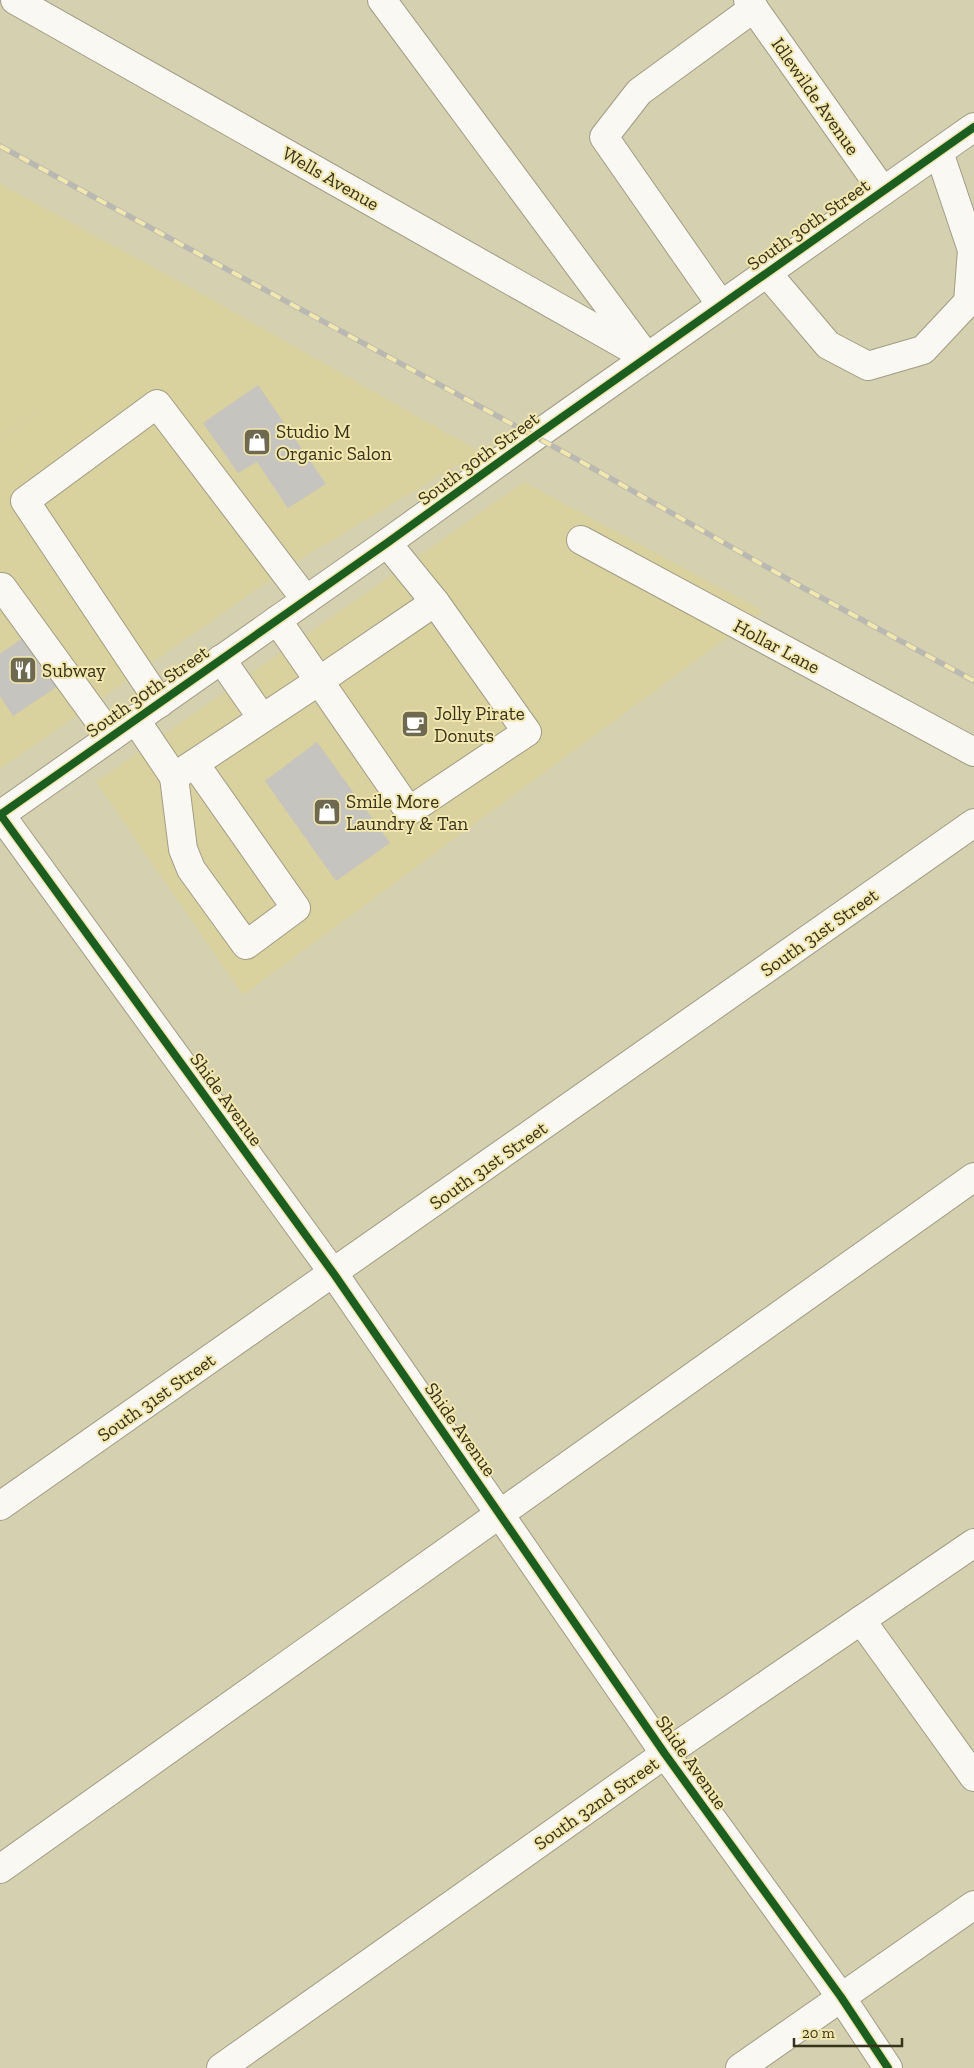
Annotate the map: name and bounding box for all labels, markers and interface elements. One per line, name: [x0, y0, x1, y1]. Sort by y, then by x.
street label: Idlewilde Avenue: [767, 33, 865, 160]
street label: Wells Avenue: [278, 141, 383, 215]
street label: South 30th Street: [743, 174, 874, 275]
street label: South 30th Street: [413, 407, 543, 510]
place label: Studio M Organic Salon: [276, 420, 392, 465]
shop icon: Studio M Organic Salon: [242, 427, 272, 457]
street label: Hollar Lane: [730, 614, 824, 679]
street label: South 30th Street: [82, 641, 213, 742]
restaurant icon: Subway: [8, 655, 38, 685]
place label: Subway: [42, 659, 106, 682]
place label: Jolly Pirate Donuts: [434, 702, 525, 747]
cafe icon: Jolly Pirate Donuts: [400, 709, 430, 739]
place label: Smile More Laundry & Tan: [346, 790, 468, 835]
shop icon: Smile More Laundry & Tan: [312, 797, 342, 827]
street label: South 31st Street: [756, 883, 883, 982]
street label: Shide Avenue: [185, 1048, 268, 1150]
street label: South 31st Street: [425, 1116, 552, 1215]
street label: South 31st Street: [93, 1348, 220, 1447]
street label: Shide Avenue: [420, 1378, 501, 1481]
street label: Shide Avenue: [651, 1711, 732, 1814]
street label: South 32nd Street: [529, 1752, 663, 1855]
scale bar: [794, 2016, 902, 2048]
text: 20 m: [802, 2024, 835, 2042]

